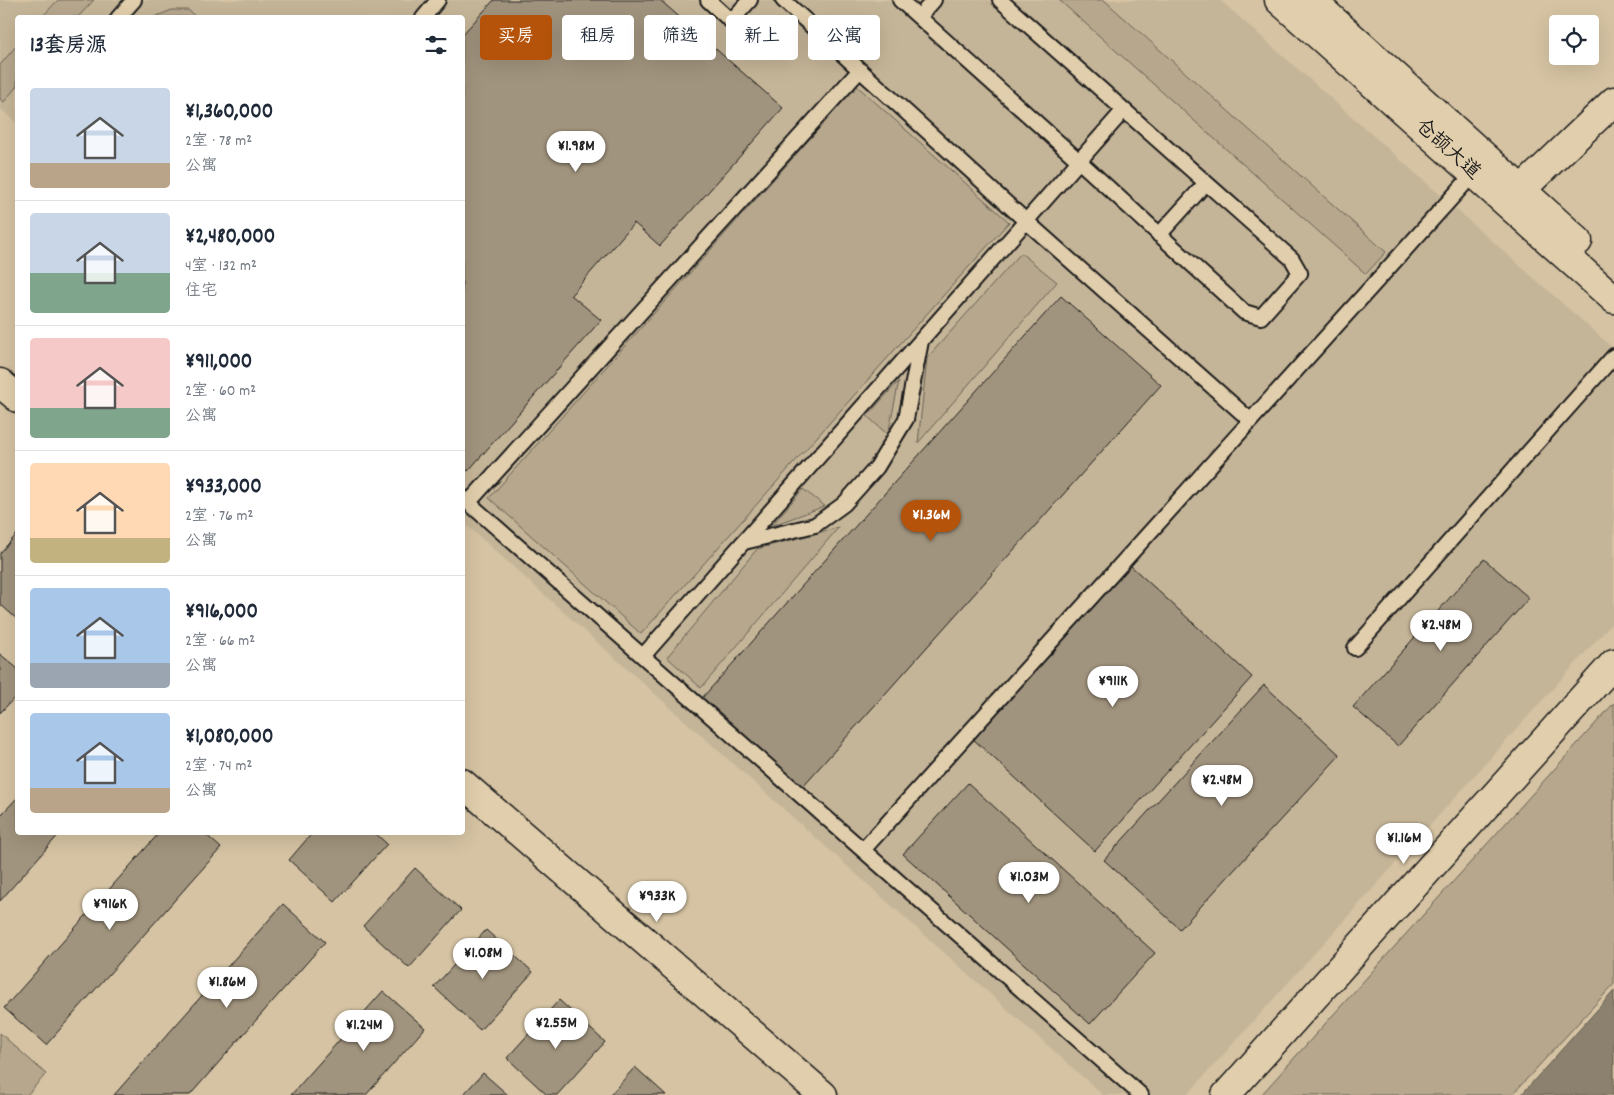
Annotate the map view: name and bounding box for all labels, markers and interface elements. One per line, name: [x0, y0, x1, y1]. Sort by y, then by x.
chip: 买房: [480, 15, 552, 60]
chip: 租房: [562, 15, 634, 60]
chip: 筛选: [644, 15, 716, 60]
chip: 新上: [726, 15, 798, 60]
chip: 公寓: [808, 15, 880, 60]
map controls: [1549, 15, 1599, 65]
button: locate: [1549, 15, 1599, 65]
icon: filters: [422, 31, 450, 59]
text: 13套房源: [30, 32, 107, 62]
text: ¥1,360,000: [185, 98, 273, 128]
icon: home: [70, 108, 130, 168]
street label: 仓颉大道: [1408, 113, 1486, 187]
text: 2室 · 78 m²: [185, 130, 252, 153]
pin: ¥1.98M: [535, 130, 617, 173]
text: ¥1.98M: [557, 135, 595, 158]
text: 公寓: [185, 155, 217, 178]
text: ¥2,480,000: [185, 223, 275, 253]
icon: home: [70, 233, 130, 293]
text: 4室 · 132 m²: [185, 255, 257, 278]
text: 住宅: [185, 280, 217, 303]
text: ¥911,000: [185, 348, 252, 378]
icon: home: [70, 358, 130, 418]
text: 2室 · 60 m²: [185, 380, 256, 403]
text: 公寓: [185, 405, 217, 428]
text: ¥933,000: [185, 473, 262, 503]
icon: home: [70, 483, 130, 543]
pin: ¥1.36M: [890, 500, 972, 542]
text: ¥1.36M: [912, 504, 950, 527]
text: 2室 · 76 m²: [185, 505, 253, 528]
text: 公寓: [185, 530, 217, 553]
text: ¥916,000: [185, 598, 258, 628]
icon: home: [70, 608, 130, 668]
pin: ¥2.48M: [1400, 610, 1482, 652]
text: ¥2.48M: [1421, 614, 1461, 637]
text: 2室 · 66 m²: [185, 630, 255, 653]
text: 公寓: [185, 655, 217, 678]
pin: ¥911K: [1078, 666, 1148, 708]
text: ¥911K: [1098, 670, 1128, 693]
text: ¥1,080,000: [185, 723, 273, 753]
icon: home: [70, 733, 130, 793]
text: 2室 · 74 m²: [185, 755, 252, 778]
pin: ¥2.48M: [1181, 764, 1263, 807]
text: ¥2.48M: [1202, 769, 1242, 792]
text: 公寓: [185, 780, 217, 803]
pin: ¥1.16M: [1363, 822, 1445, 865]
text: ¥1.16M: [1387, 827, 1421, 850]
pin: ¥1.03M: [988, 862, 1070, 904]
text: ¥1.03M: [1009, 866, 1049, 889]
pin: ¥933K: [622, 880, 692, 923]
text: ¥933K: [639, 885, 675, 908]
pin: ¥916K: [75, 888, 145, 931]
text: ¥916K: [93, 893, 127, 916]
pin: ¥1.08M: [442, 938, 524, 980]
text: ¥1.08M: [464, 942, 502, 965]
pin: ¥1.86M: [186, 966, 268, 1009]
text: ¥1.86M: [208, 971, 246, 994]
pin: ¥2.55M: [515, 1008, 597, 1050]
pin: ¥1.24M: [323, 1010, 405, 1052]
text: ¥2.55M: [535, 1012, 577, 1035]
text: ¥1.24M: [346, 1014, 382, 1037]

